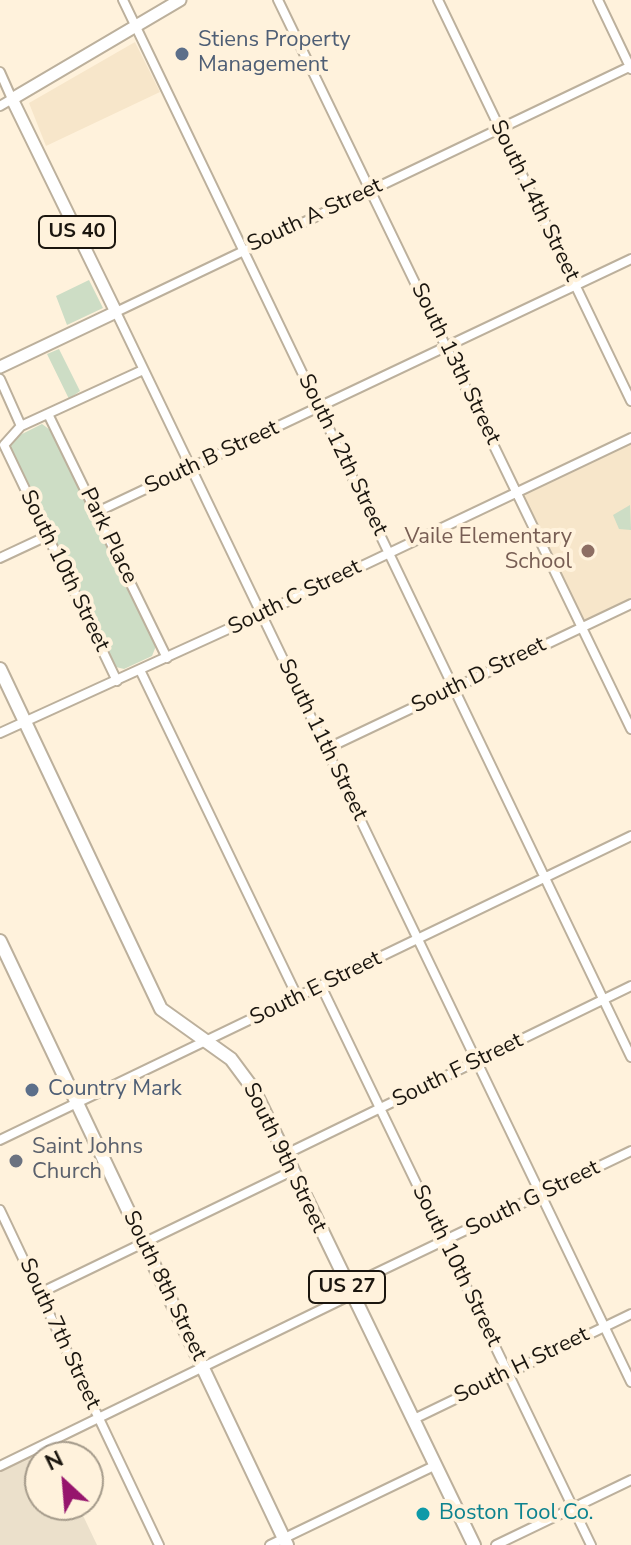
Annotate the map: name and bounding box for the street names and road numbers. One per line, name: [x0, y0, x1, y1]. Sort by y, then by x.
street label: South 14th Street: [484, 116, 584, 286]
street label: South A Street: [243, 173, 387, 259]
road number: US 40: [39, 216, 115, 248]
street label: South 13th Street: [405, 279, 505, 449]
street label: South 12th Street: [292, 370, 392, 540]
street label: South B Street: [141, 416, 283, 500]
street label: Park Place: [73, 484, 143, 588]
street label: South 10th Street: [14, 486, 114, 656]
street label: South C Street: [224, 554, 366, 642]
street label: South D Street: [408, 632, 550, 720]
street label: South 11th Street: [272, 655, 372, 825]
street label: South E Street: [246, 946, 386, 1032]
street label: South F Street: [389, 1028, 527, 1114]
street label: South 9th Street: [236, 1079, 332, 1237]
street label: South G Street: [462, 1155, 604, 1243]
street label: South 10th Street: [406, 1181, 506, 1351]
street label: South 8th Street: [116, 1207, 212, 1365]
street label: South 7th Street: [13, 1255, 105, 1413]
road number: US 27: [309, 1271, 385, 1303]
street label: South H Street: [450, 1322, 594, 1410]

